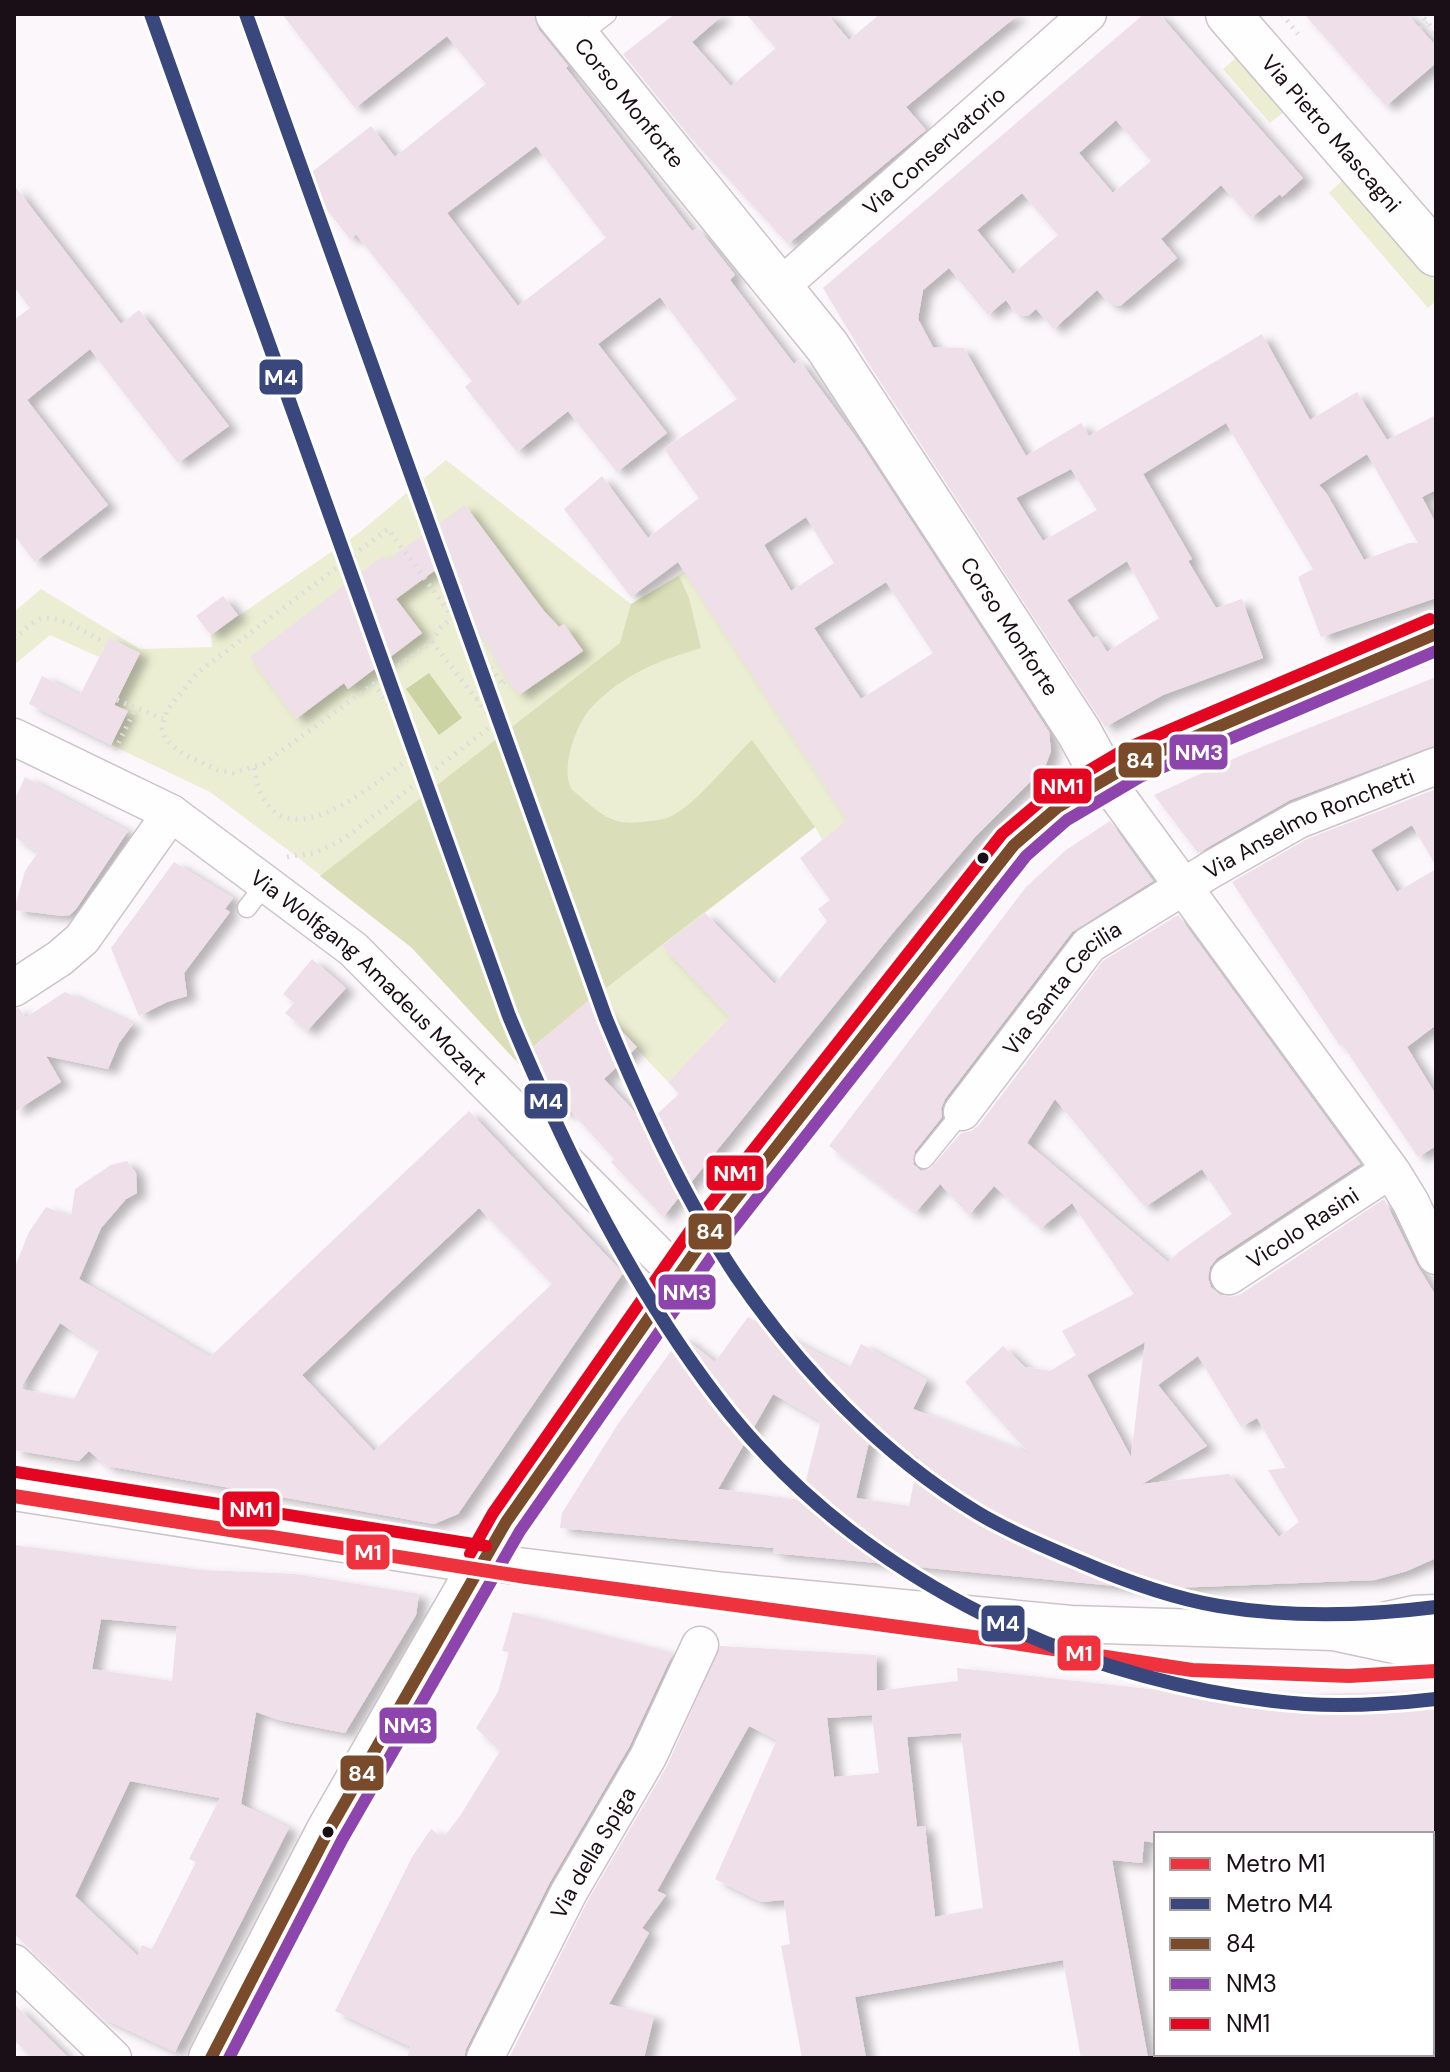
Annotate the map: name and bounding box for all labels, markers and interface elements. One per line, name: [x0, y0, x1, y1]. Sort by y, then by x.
street label: Corso Monforte: [568, 32, 691, 174]
street label: Via Pietro Mascagni: [1255, 49, 1407, 219]
street label: Via Conservatorio: [857, 80, 1012, 222]
line badge: M4: [258, 358, 304, 396]
text: M4: [264, 363, 298, 392]
street label: Corso Monforte: [954, 552, 1065, 702]
line badge: NM3: [1168, 733, 1229, 771]
text: NM3: [1175, 738, 1223, 767]
line badge: 84: [1117, 741, 1163, 779]
text: 84: [1126, 746, 1154, 775]
street label: Via Anselmo Ronchetti: [1198, 762, 1419, 886]
line badge: NM1: [1032, 767, 1093, 805]
text: NM1: [1040, 772, 1084, 801]
unlabelled marker: [975, 850, 991, 866]
street label: Via Wolfgang Amadeus Mozart: [244, 863, 494, 1091]
street label: Via Santa Cecilia: [996, 915, 1127, 1061]
line badge: M4: [523, 1082, 569, 1120]
text: M4: [529, 1087, 563, 1116]
line badge: NM1: [705, 1154, 765, 1192]
text: NM1: [713, 1159, 757, 1188]
street label: Vicolo Rasini: [1241, 1181, 1364, 1275]
line badge: 84: [687, 1212, 733, 1251]
text: 84: [696, 1217, 724, 1246]
line badge: NM3: [657, 1273, 717, 1311]
text: NM3: [663, 1278, 711, 1307]
line badge: NM1: [221, 1490, 281, 1528]
text: NM1: [229, 1495, 273, 1524]
line badge: M1: [345, 1533, 391, 1571]
text: M1: [354, 1538, 382, 1567]
line badge: M4: [980, 1604, 1026, 1643]
text: M4: [986, 1609, 1020, 1638]
line badge: M1: [1056, 1634, 1102, 1672]
text: M1: [1065, 1639, 1093, 1668]
line badge: NM3: [378, 1706, 438, 1745]
text: NM3: [384, 1711, 432, 1740]
line badge: 84: [339, 1754, 385, 1792]
text: 84: [348, 1759, 376, 1788]
street label: Via della Spiga: [544, 1781, 642, 1924]
unlabelled marker: [320, 1824, 336, 1840]
legend: [1154, 1832, 1434, 2056]
text: Metro M1: [1226, 1848, 1326, 1879]
text: Metro M4: [1226, 1888, 1333, 1919]
text: 84: [1226, 1928, 1255, 1959]
text: NM3: [1226, 1968, 1277, 1999]
text: NM1: [1226, 2008, 1270, 2039]

